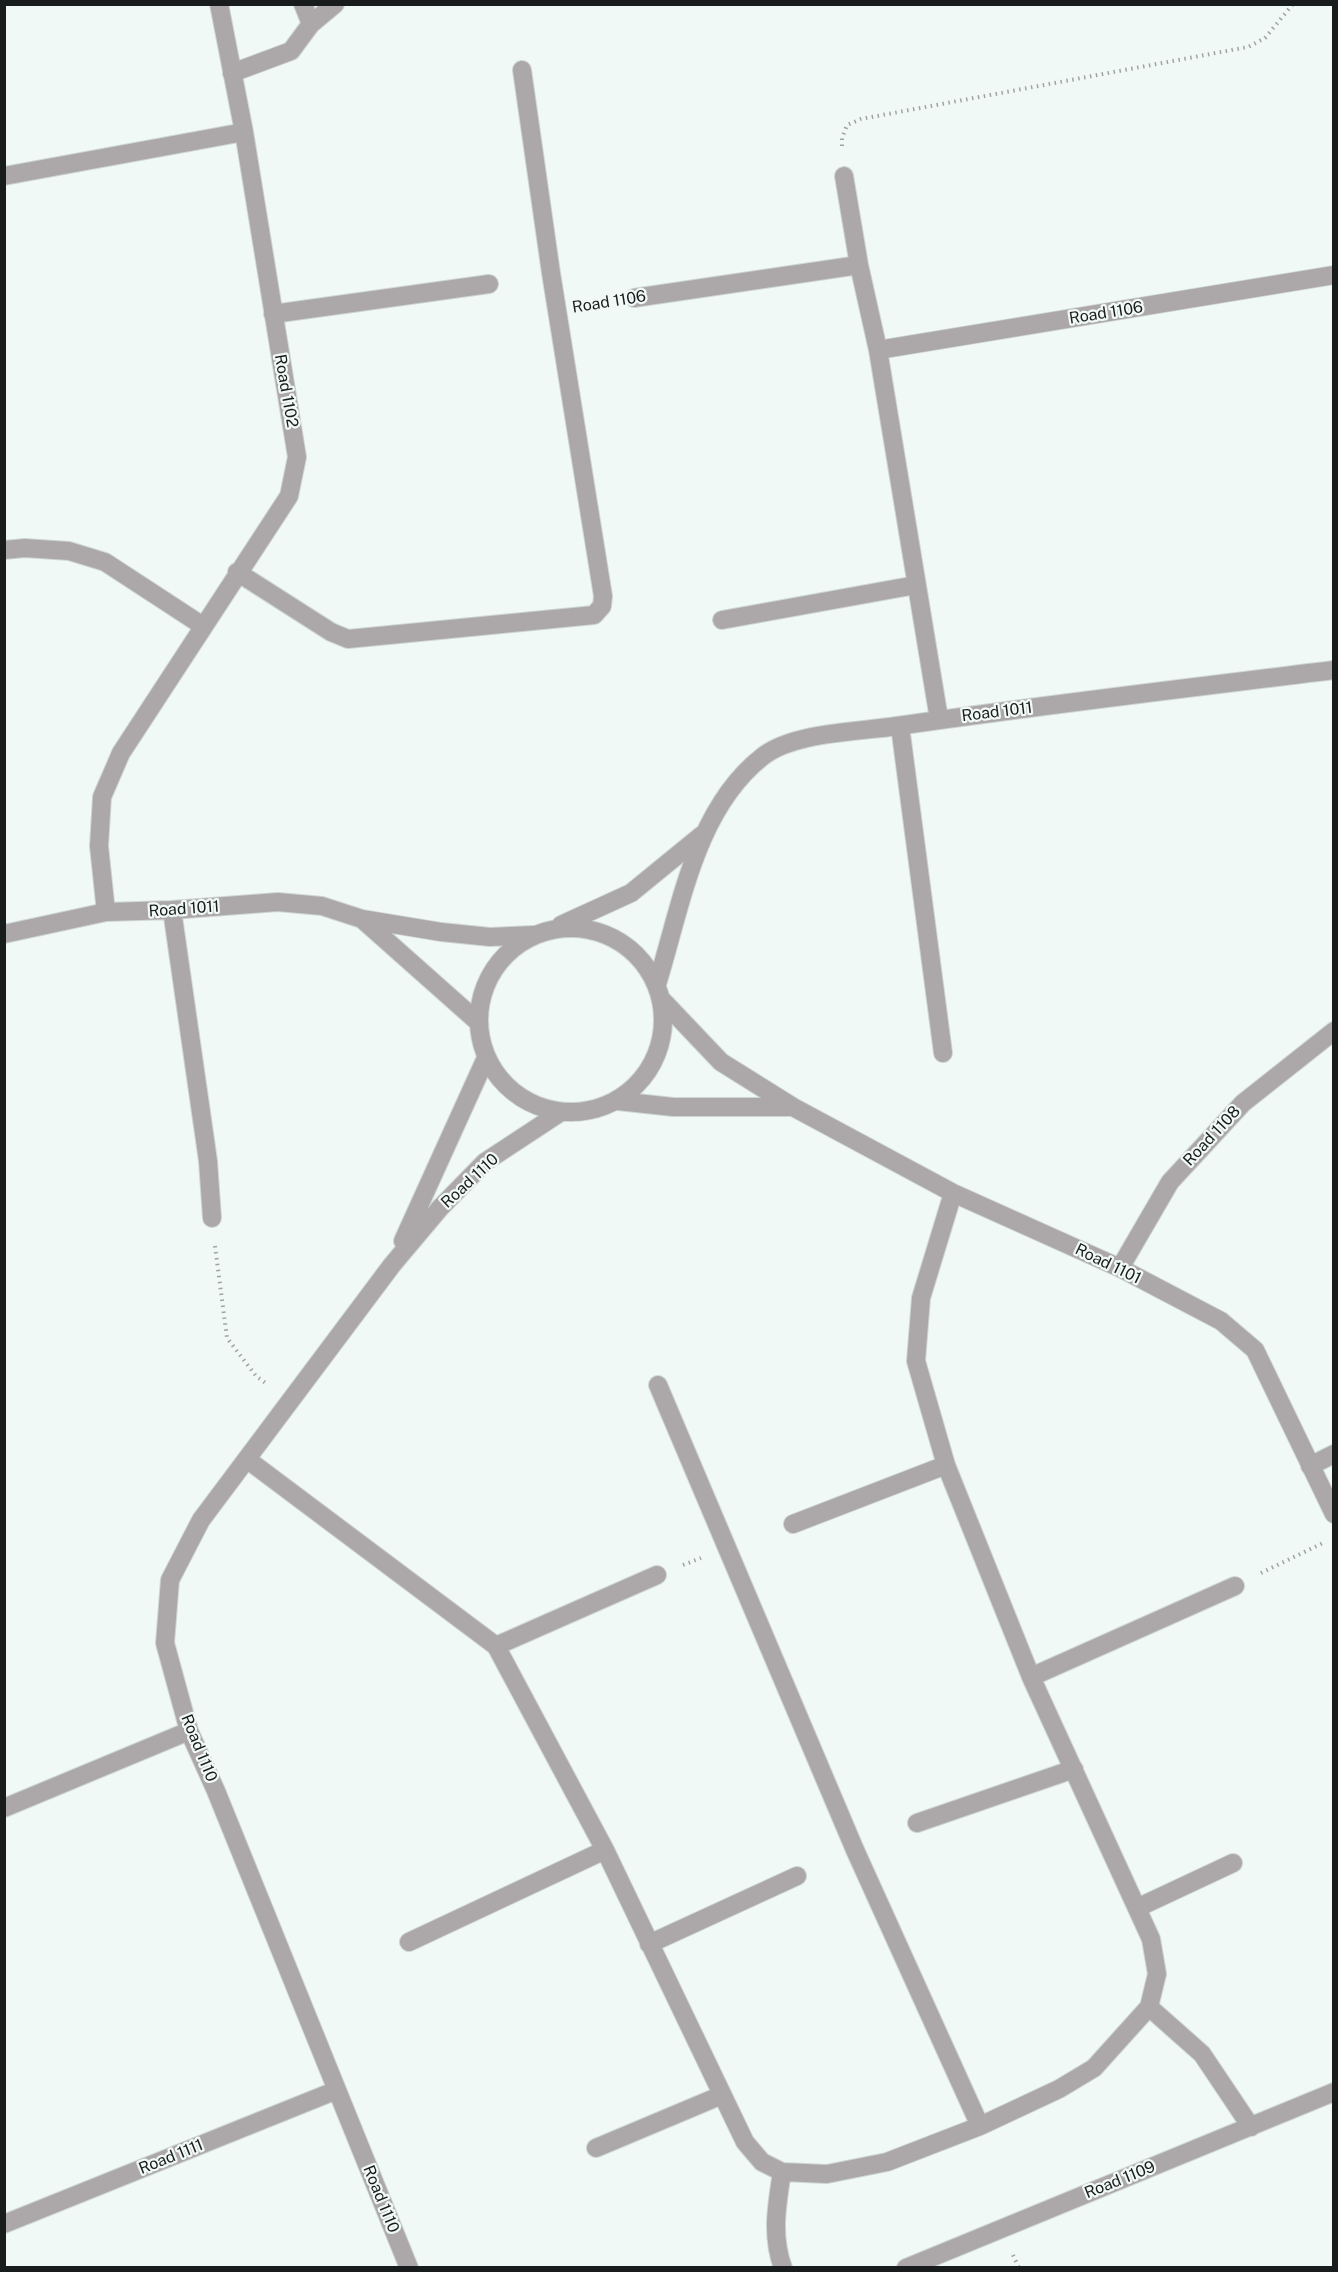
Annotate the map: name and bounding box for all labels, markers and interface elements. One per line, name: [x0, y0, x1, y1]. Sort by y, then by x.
street label: Road 1106: [571, 287, 647, 317]
street label: Road 1106: [1068, 298, 1144, 328]
street label: Road 1102: [270, 353, 302, 429]
street label: Road 1011: [961, 698, 1033, 726]
street label: Road 1011: [148, 897, 220, 921]
street label: Road 1108: [1179, 1102, 1245, 1170]
street label: Road 1110: [437, 1150, 503, 1212]
street label: Road 1101: [1072, 1240, 1144, 1288]
street label: Road 1110: [177, 1711, 221, 1785]
street label: Road 1111: [136, 2135, 206, 2179]
street label: Road 1109: [1082, 2157, 1158, 2203]
street label: Road 1110: [359, 2162, 403, 2236]

